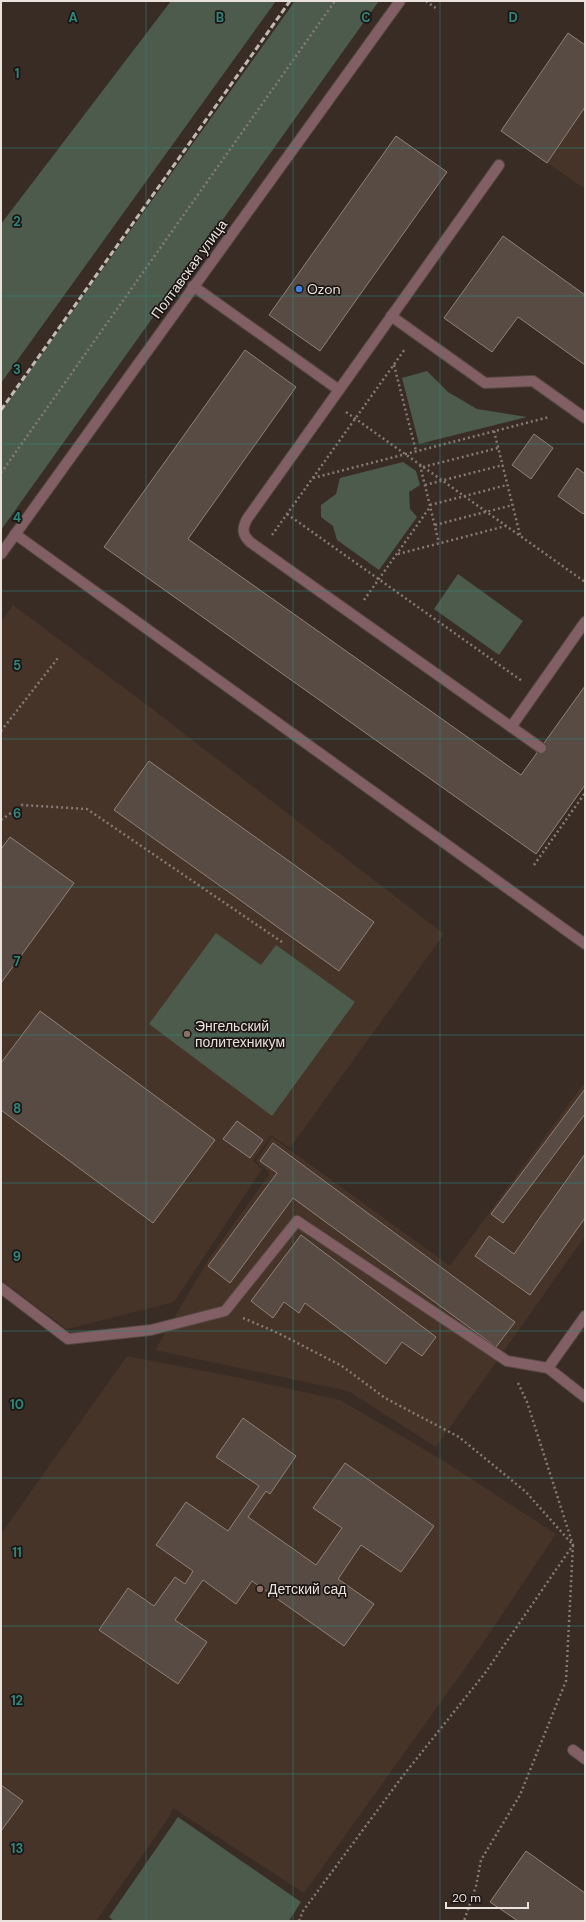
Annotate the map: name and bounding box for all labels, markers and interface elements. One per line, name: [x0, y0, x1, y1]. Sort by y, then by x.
text: A: [68, 9, 78, 26]
text: B: [216, 9, 224, 26]
text: C: [361, 9, 371, 26]
text: D: [508, 9, 518, 26]
text: 1: [15, 65, 19, 82]
text: 2: [13, 213, 21, 230]
street label: Полтавская улица: [147, 216, 231, 322]
place label: Ozon: [307, 280, 341, 298]
marker: Ozon: [294, 284, 304, 294]
text: 3: [13, 361, 21, 378]
text: 4: [13, 509, 21, 526]
text: 5: [13, 657, 21, 674]
text: 6: [13, 805, 21, 822]
text: 7: [14, 953, 21, 970]
place label: Энгельский политехникум: [195, 1017, 285, 1051]
marker: Энгельский политехникум: [182, 1029, 192, 1039]
text: 8: [13, 1100, 21, 1117]
text: 9: [13, 1248, 21, 1265]
text: 10: [10, 1396, 24, 1413]
text: 11: [12, 1544, 22, 1561]
place label: Детский сад: [268, 1580, 347, 1598]
marker: Детский сад: [255, 1584, 265, 1594]
text: 12: [11, 1692, 23, 1709]
text: 13: [11, 1840, 23, 1857]
scale bar: [446, 1884, 528, 1910]
text: 20 m: [452, 1890, 481, 1906]

